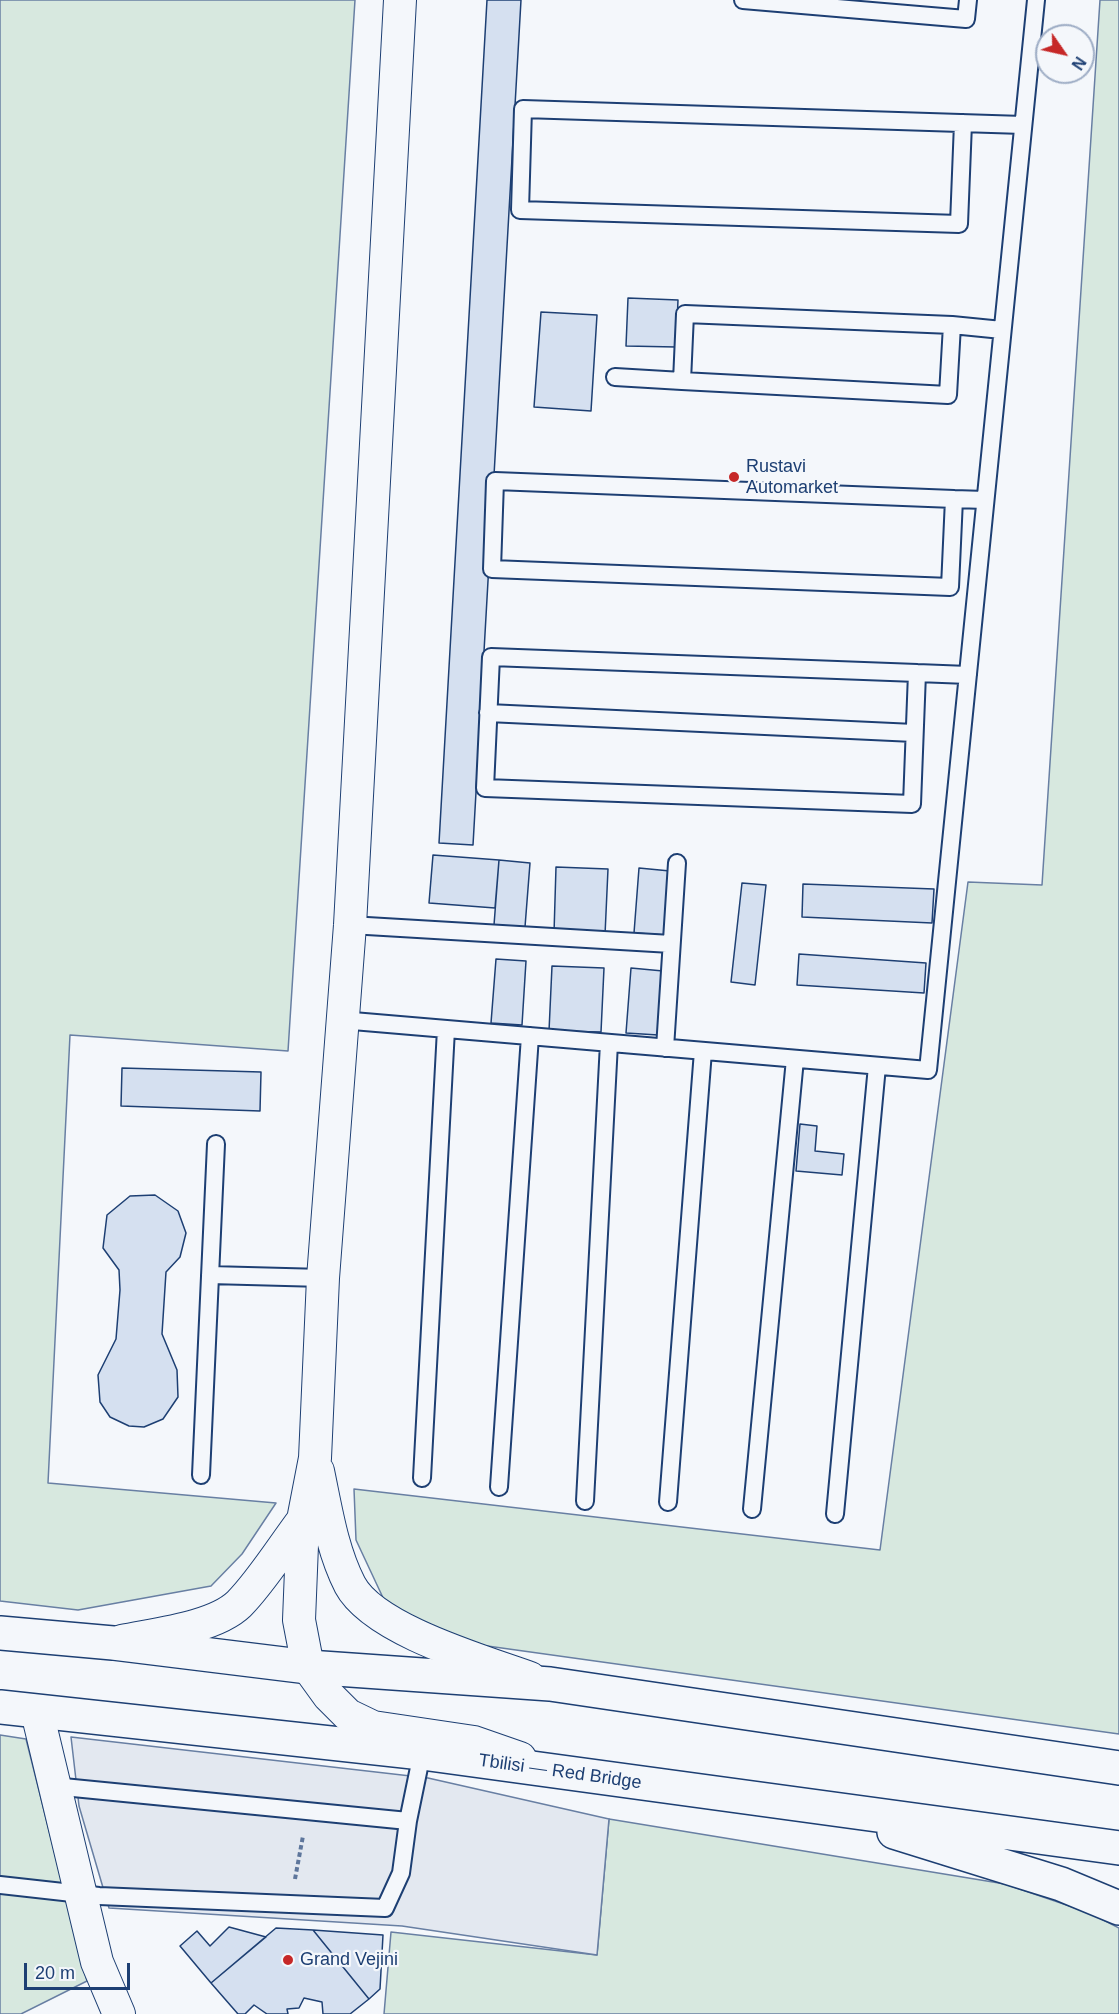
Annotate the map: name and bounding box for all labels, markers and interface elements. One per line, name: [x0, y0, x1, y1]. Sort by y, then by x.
north arrow: [1035, 24, 1095, 84]
text: N: [1068, 54, 1089, 73]
place label: Rustavi Automarket: [746, 456, 838, 498]
marker: Rustavi Automarket: [727, 470, 741, 484]
street label: Tbilisi — Red Bridge: [477, 1750, 643, 1794]
place label: Grand Vejini: [300, 1949, 398, 1971]
scale bar: [27, 1951, 134, 1989]
marker: Grand Vejini: [281, 1953, 295, 1967]
text: 20 m: [35, 1963, 75, 1983]

